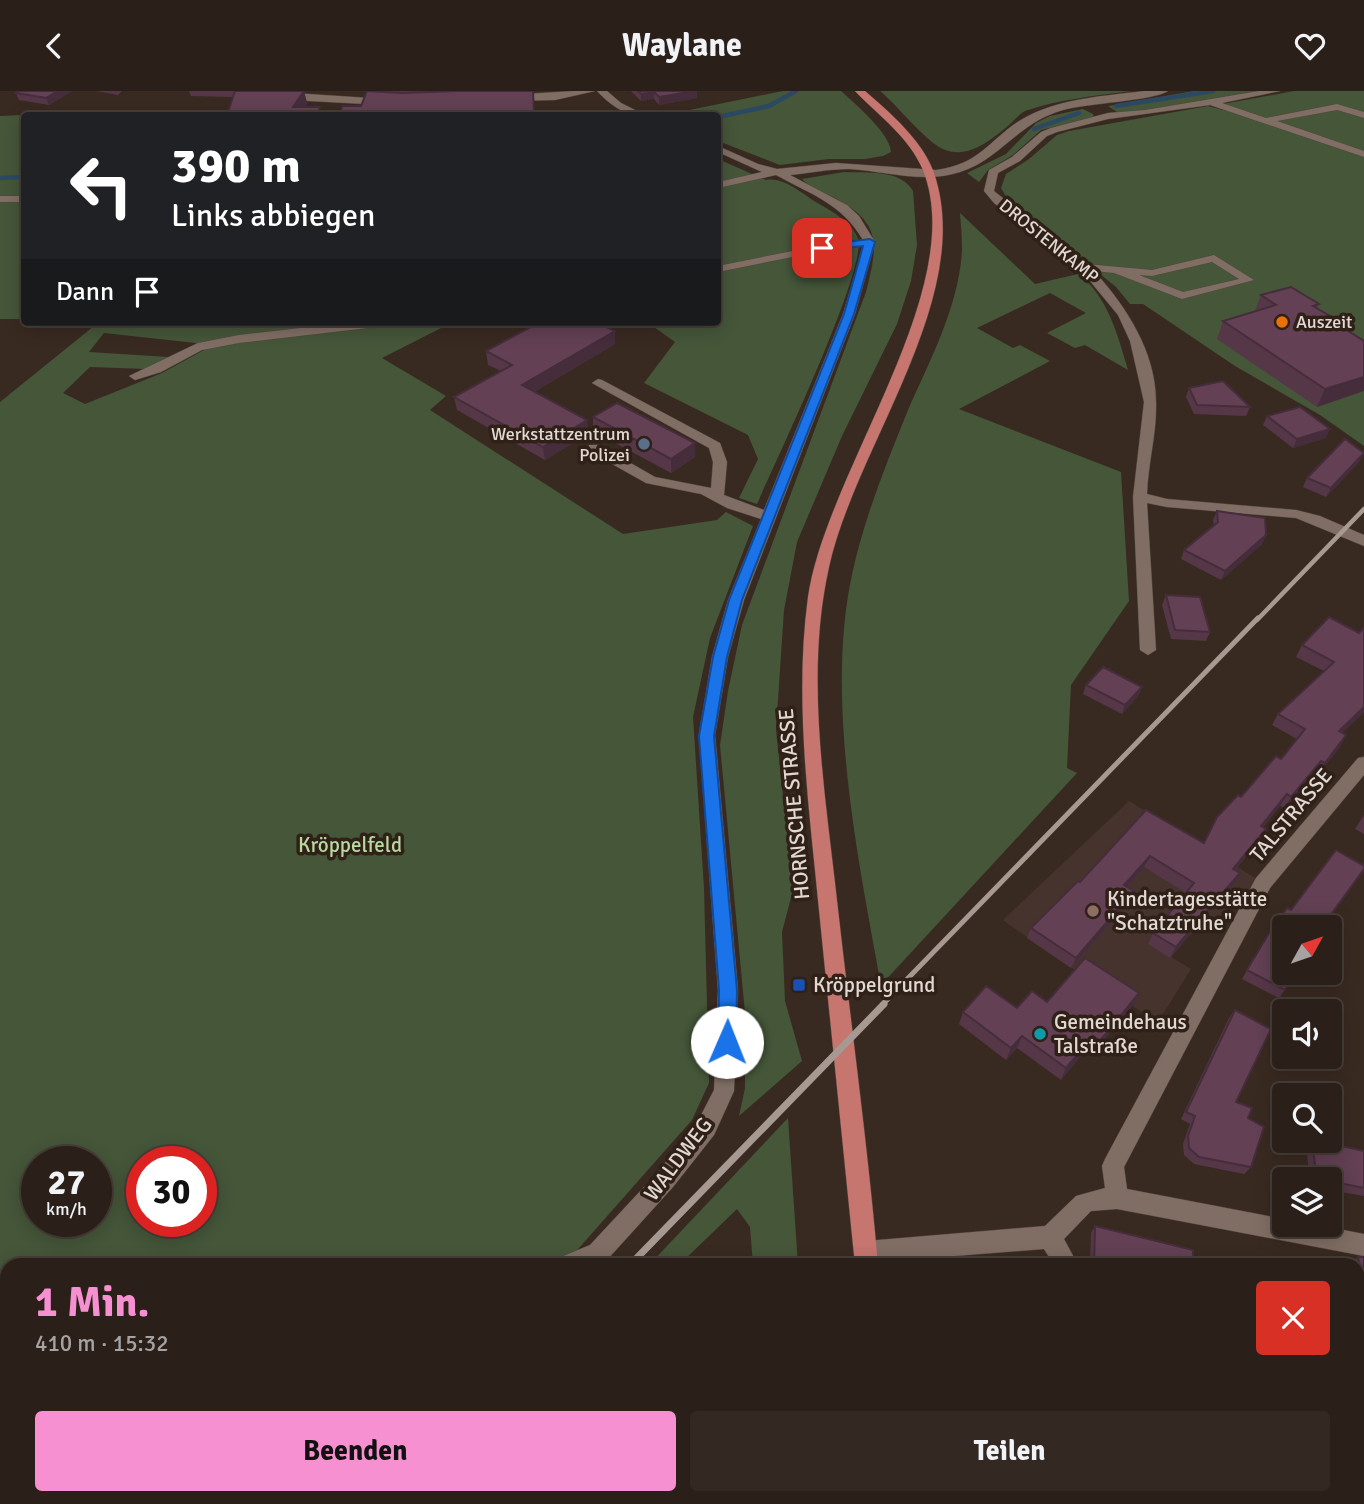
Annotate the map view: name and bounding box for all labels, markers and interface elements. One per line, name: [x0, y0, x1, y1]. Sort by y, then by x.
text: Waylane: [622, 26, 742, 65]
icon: back: [35, 27, 73, 65]
icon: heart: [1291, 27, 1329, 65]
text: 390 m: [171, 136, 301, 196]
icon: left: [56, 140, 147, 231]
street label: DROSTENKAMP: [995, 194, 1103, 288]
text: Links abbiegen: [171, 196, 375, 235]
pin: [792, 218, 852, 278]
icon: arrive: [803, 229, 841, 267]
icon: arrive: [128, 273, 166, 311]
text: Dann: [56, 276, 114, 308]
place label: Auszeit: [1296, 311, 1352, 333]
marker: Auszeit: [1274, 314, 1290, 330]
place label: Werkstattzentrum Polizei: [491, 423, 630, 466]
marker: Werkstattzentrum Polizei: [636, 436, 652, 452]
street label: HORNSCHE STRASSE: [773, 707, 815, 901]
street label: TALSTRASSE: [1244, 763, 1338, 867]
park label: Kröppelfeld: [298, 832, 402, 858]
place label: Kindertagesstätte "Schatztruhe": [1107, 886, 1267, 936]
marker: Kindertagesstätte "Schatztruhe": [1085, 903, 1101, 919]
north arrow: [1272, 915, 1342, 985]
map controls: [1272, 915, 1342, 1237]
place label: Kröppelgrund: [813, 972, 935, 998]
marker: Kröppelgrund: [791, 977, 807, 993]
button: sound: [1272, 999, 1342, 1069]
position arrow: [690, 1005, 764, 1079]
place label: Gemeindehaus Talstraße: [1054, 1009, 1187, 1059]
marker: Gemeindehaus Talstraße: [1032, 1026, 1048, 1042]
button: search: [1272, 1083, 1342, 1153]
street label: WALDWEG: [638, 1112, 718, 1206]
speed limit sign: 30: [126, 1146, 217, 1237]
text: 27: [48, 1161, 85, 1204]
button: layers: [1272, 1167, 1342, 1237]
text: km/h: [46, 1198, 87, 1220]
text: 1 Min.: [35, 1277, 149, 1328]
button: close: [1256, 1281, 1330, 1355]
text: 410 m · 15:32: [35, 1329, 169, 1358]
button: Beenden: [35, 1411, 676, 1491]
button: Teilen: [690, 1411, 1330, 1491]

